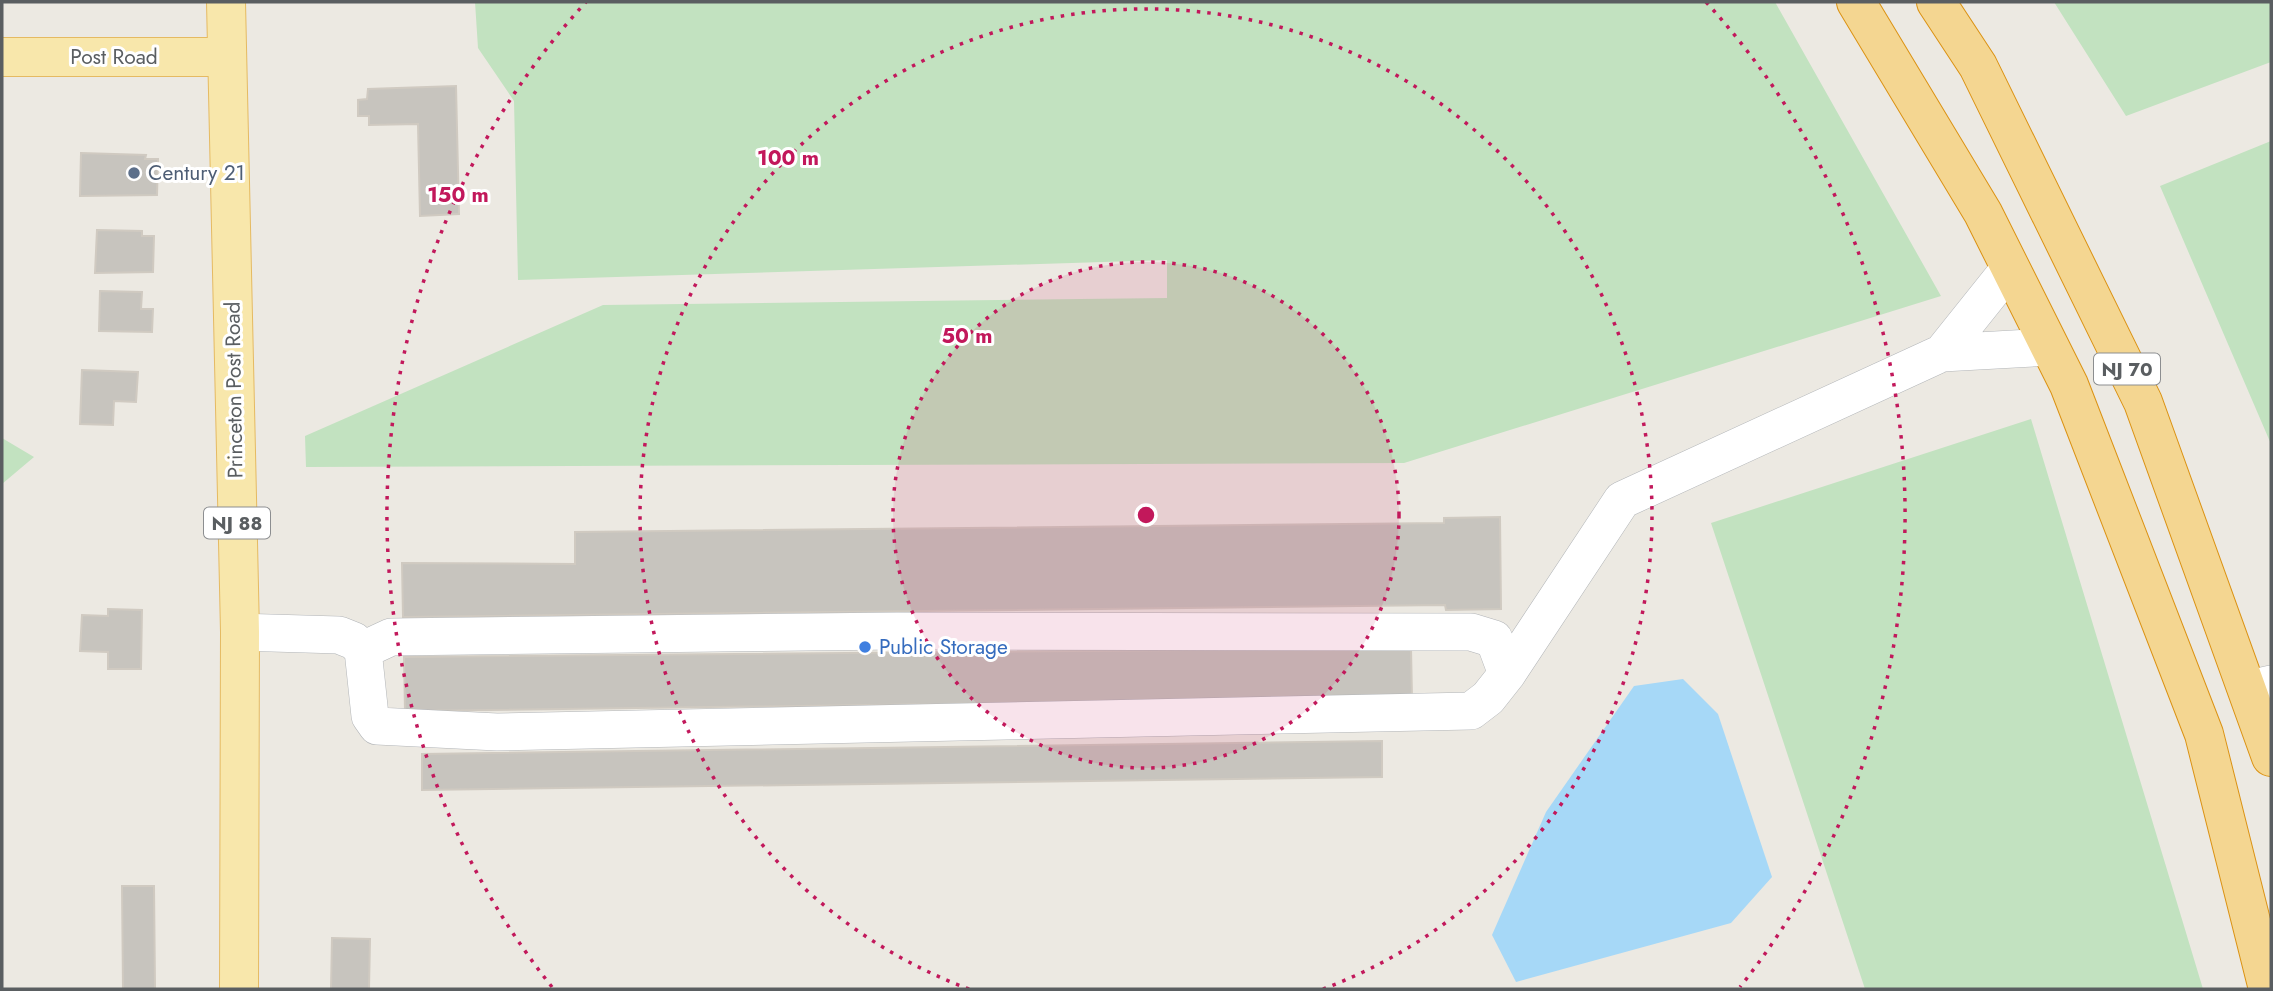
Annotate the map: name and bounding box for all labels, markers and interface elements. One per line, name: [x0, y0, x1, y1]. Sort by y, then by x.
street label: Post Road: [70, 42, 158, 72]
text: 100 m: [757, 143, 819, 173]
place label: Century 21: [148, 158, 245, 188]
marker: Century 21: [126, 165, 142, 181]
text: 150 m: [427, 180, 489, 210]
street label: Princeton Post Road: [217, 301, 251, 479]
text: 50 m: [942, 321, 992, 351]
road number: NJ 70: [2094, 354, 2160, 384]
centre of rings: [1134, 503, 1158, 527]
road number: NJ 88: [204, 508, 270, 538]
place label: Public Storage: [879, 632, 1008, 662]
marker: Public Storage: [857, 639, 873, 655]

